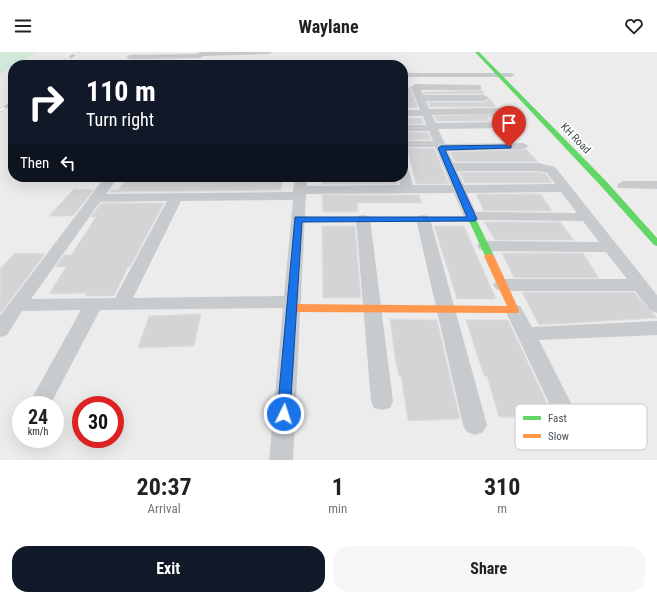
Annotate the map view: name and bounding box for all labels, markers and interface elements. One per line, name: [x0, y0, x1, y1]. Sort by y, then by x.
icon: menu: [12, 15, 34, 37]
icon: heart: [623, 15, 645, 37]
text: Waylane: [298, 16, 359, 37]
text: 110 m: [86, 75, 156, 108]
icon: right: [20, 76, 72, 128]
pin: [492, 106, 526, 147]
text: Turn right: [86, 109, 154, 130]
icon: arrive: [498, 112, 520, 134]
street label: KH Road: [558, 120, 593, 156]
icon: left: [57, 152, 79, 174]
text: Then: [20, 154, 49, 172]
position arrow: [263, 393, 305, 435]
speed limit sign: 30: [72, 396, 124, 448]
legend: [515, 404, 647, 450]
text: 24: [28, 405, 48, 429]
text: Fast: [548, 412, 567, 425]
text: km/h: [28, 426, 48, 437]
text: Slow: [548, 430, 569, 443]
text: 20:37: [137, 473, 192, 501]
text: 1: [332, 473, 344, 501]
text: 310: [484, 473, 520, 501]
text: Arrival: [148, 501, 181, 516]
text: min: [328, 501, 347, 516]
text: m: [497, 501, 507, 516]
button: Exit: [12, 546, 325, 592]
button: Share: [333, 546, 645, 592]

